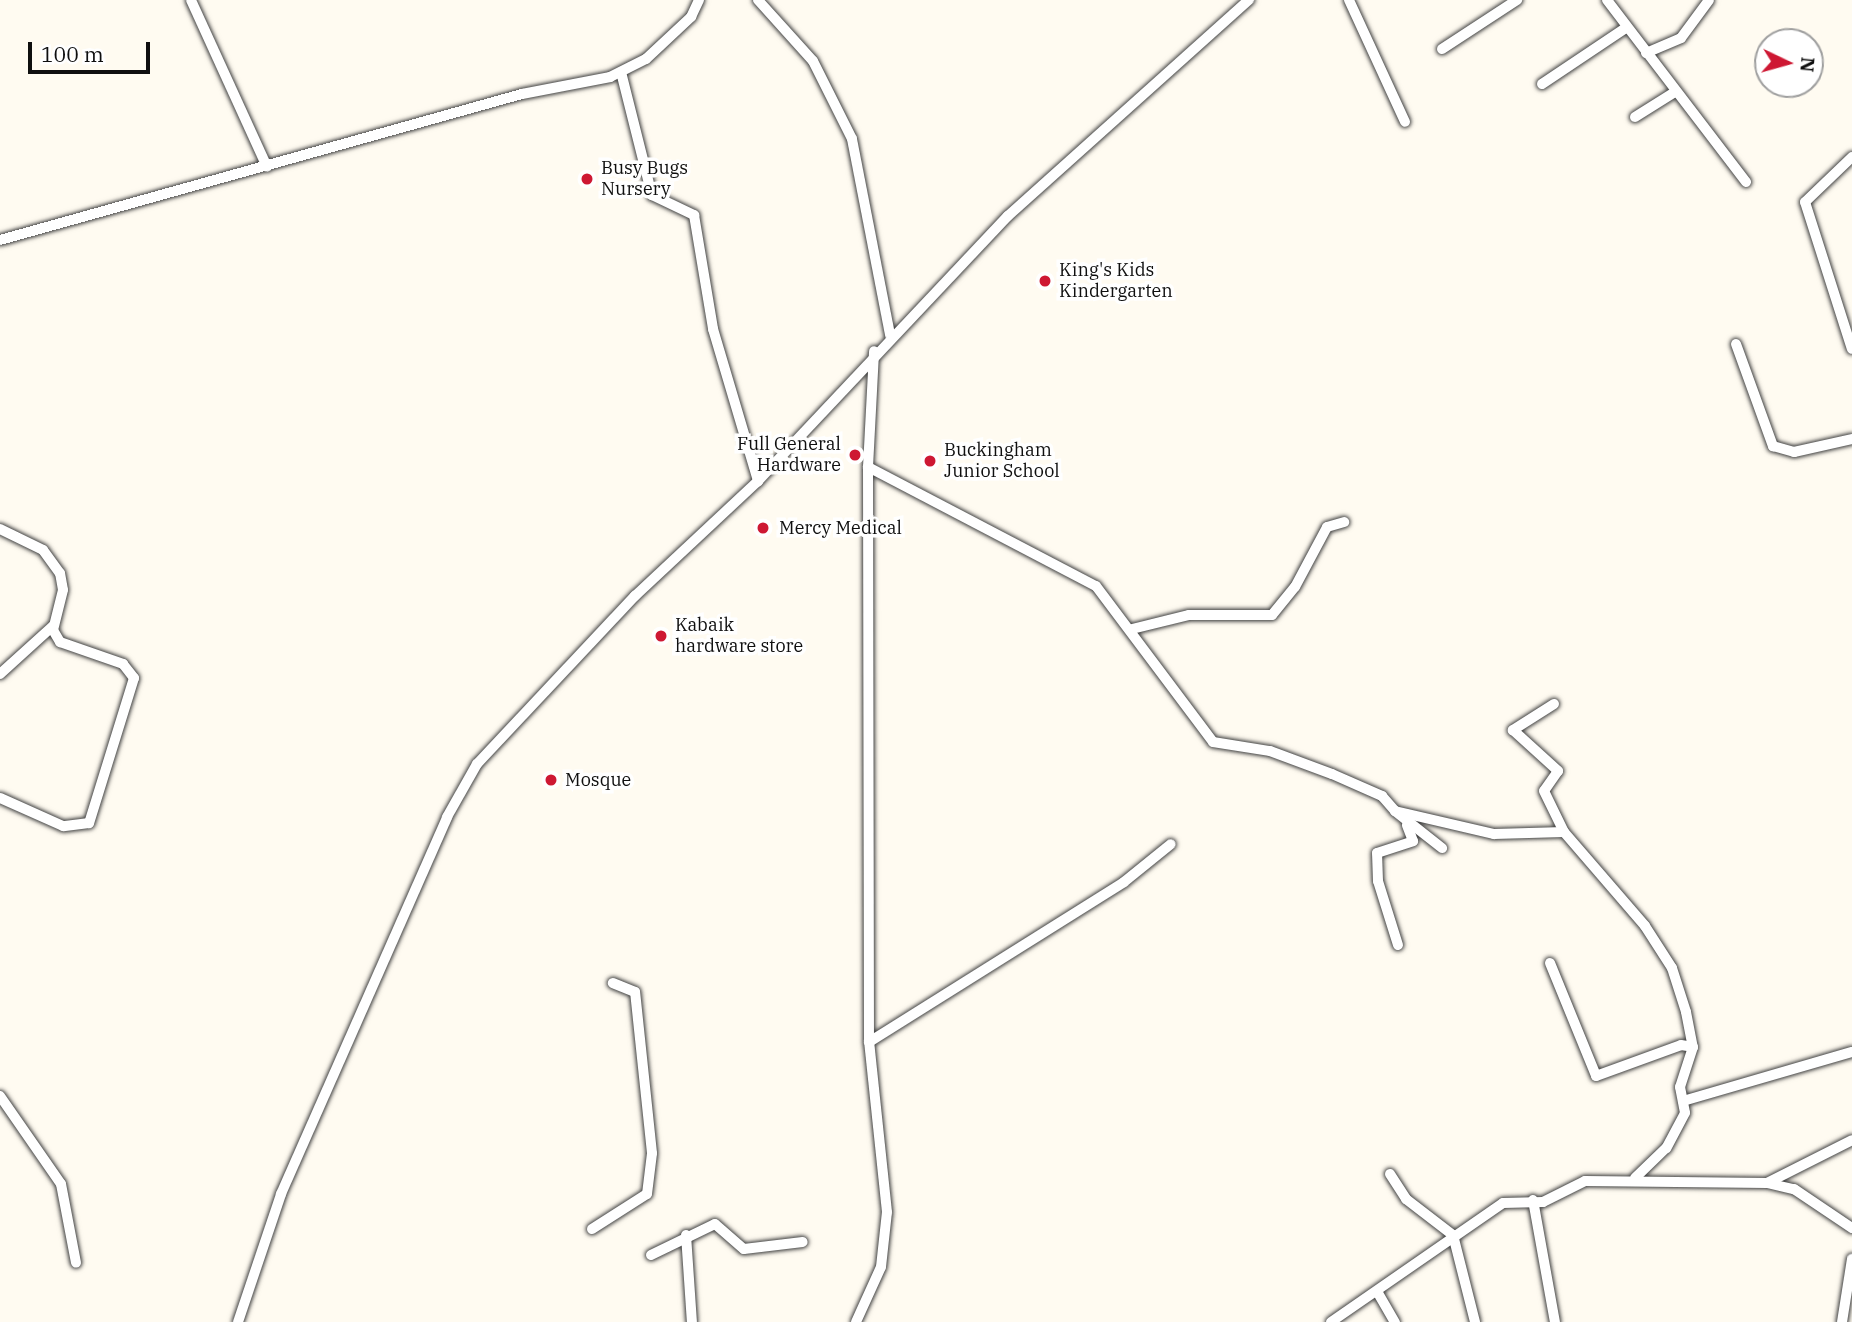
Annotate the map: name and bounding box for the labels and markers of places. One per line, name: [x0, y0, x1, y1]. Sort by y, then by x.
place label: Busy Bugs Nursery: [601, 158, 688, 200]
marker: Busy Bugs Nursery: [579, 171, 595, 187]
place label: King's Kids Kindergarten: [1059, 260, 1173, 302]
marker: King's Kids Kindergarten: [1037, 273, 1053, 289]
place label: Full General Hardware: [737, 434, 841, 476]
place label: Buckingham Junior School: [944, 440, 1060, 482]
marker: Full General Hardware: [847, 447, 863, 463]
marker: Buckingham Junior School: [922, 453, 938, 469]
place label: Mercy Medical: [779, 517, 902, 539]
marker: Mercy Medical: [753, 518, 773, 538]
place label: Kabaik hardware store: [675, 615, 803, 658]
marker: Kabaik hardware store: [653, 628, 669, 644]
place label: Mosque: [565, 769, 631, 791]
marker: Mosque: [543, 772, 559, 788]

